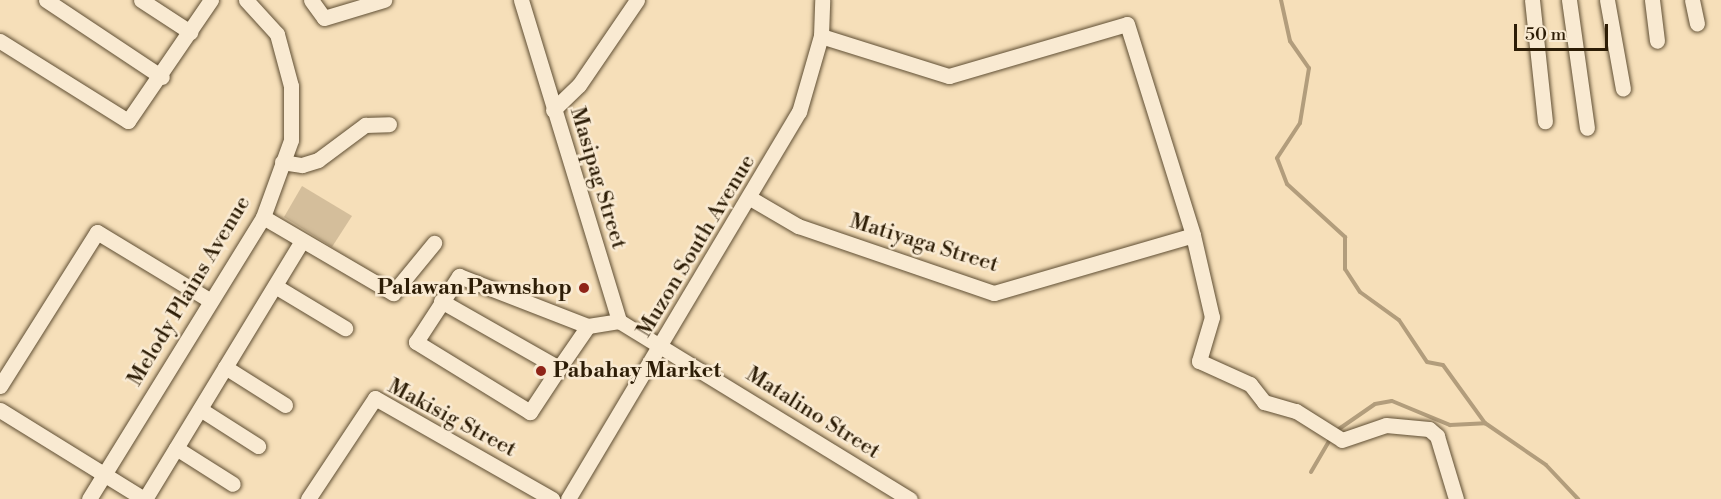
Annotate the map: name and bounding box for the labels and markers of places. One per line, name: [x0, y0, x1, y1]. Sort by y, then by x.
place label: Palawan Pawnshop: [377, 275, 572, 301]
marker: Palawan Pawnshop: [577, 281, 591, 295]
place label: Pabahay Market: [553, 358, 721, 384]
marker: Pabahay Market: [534, 364, 548, 378]

